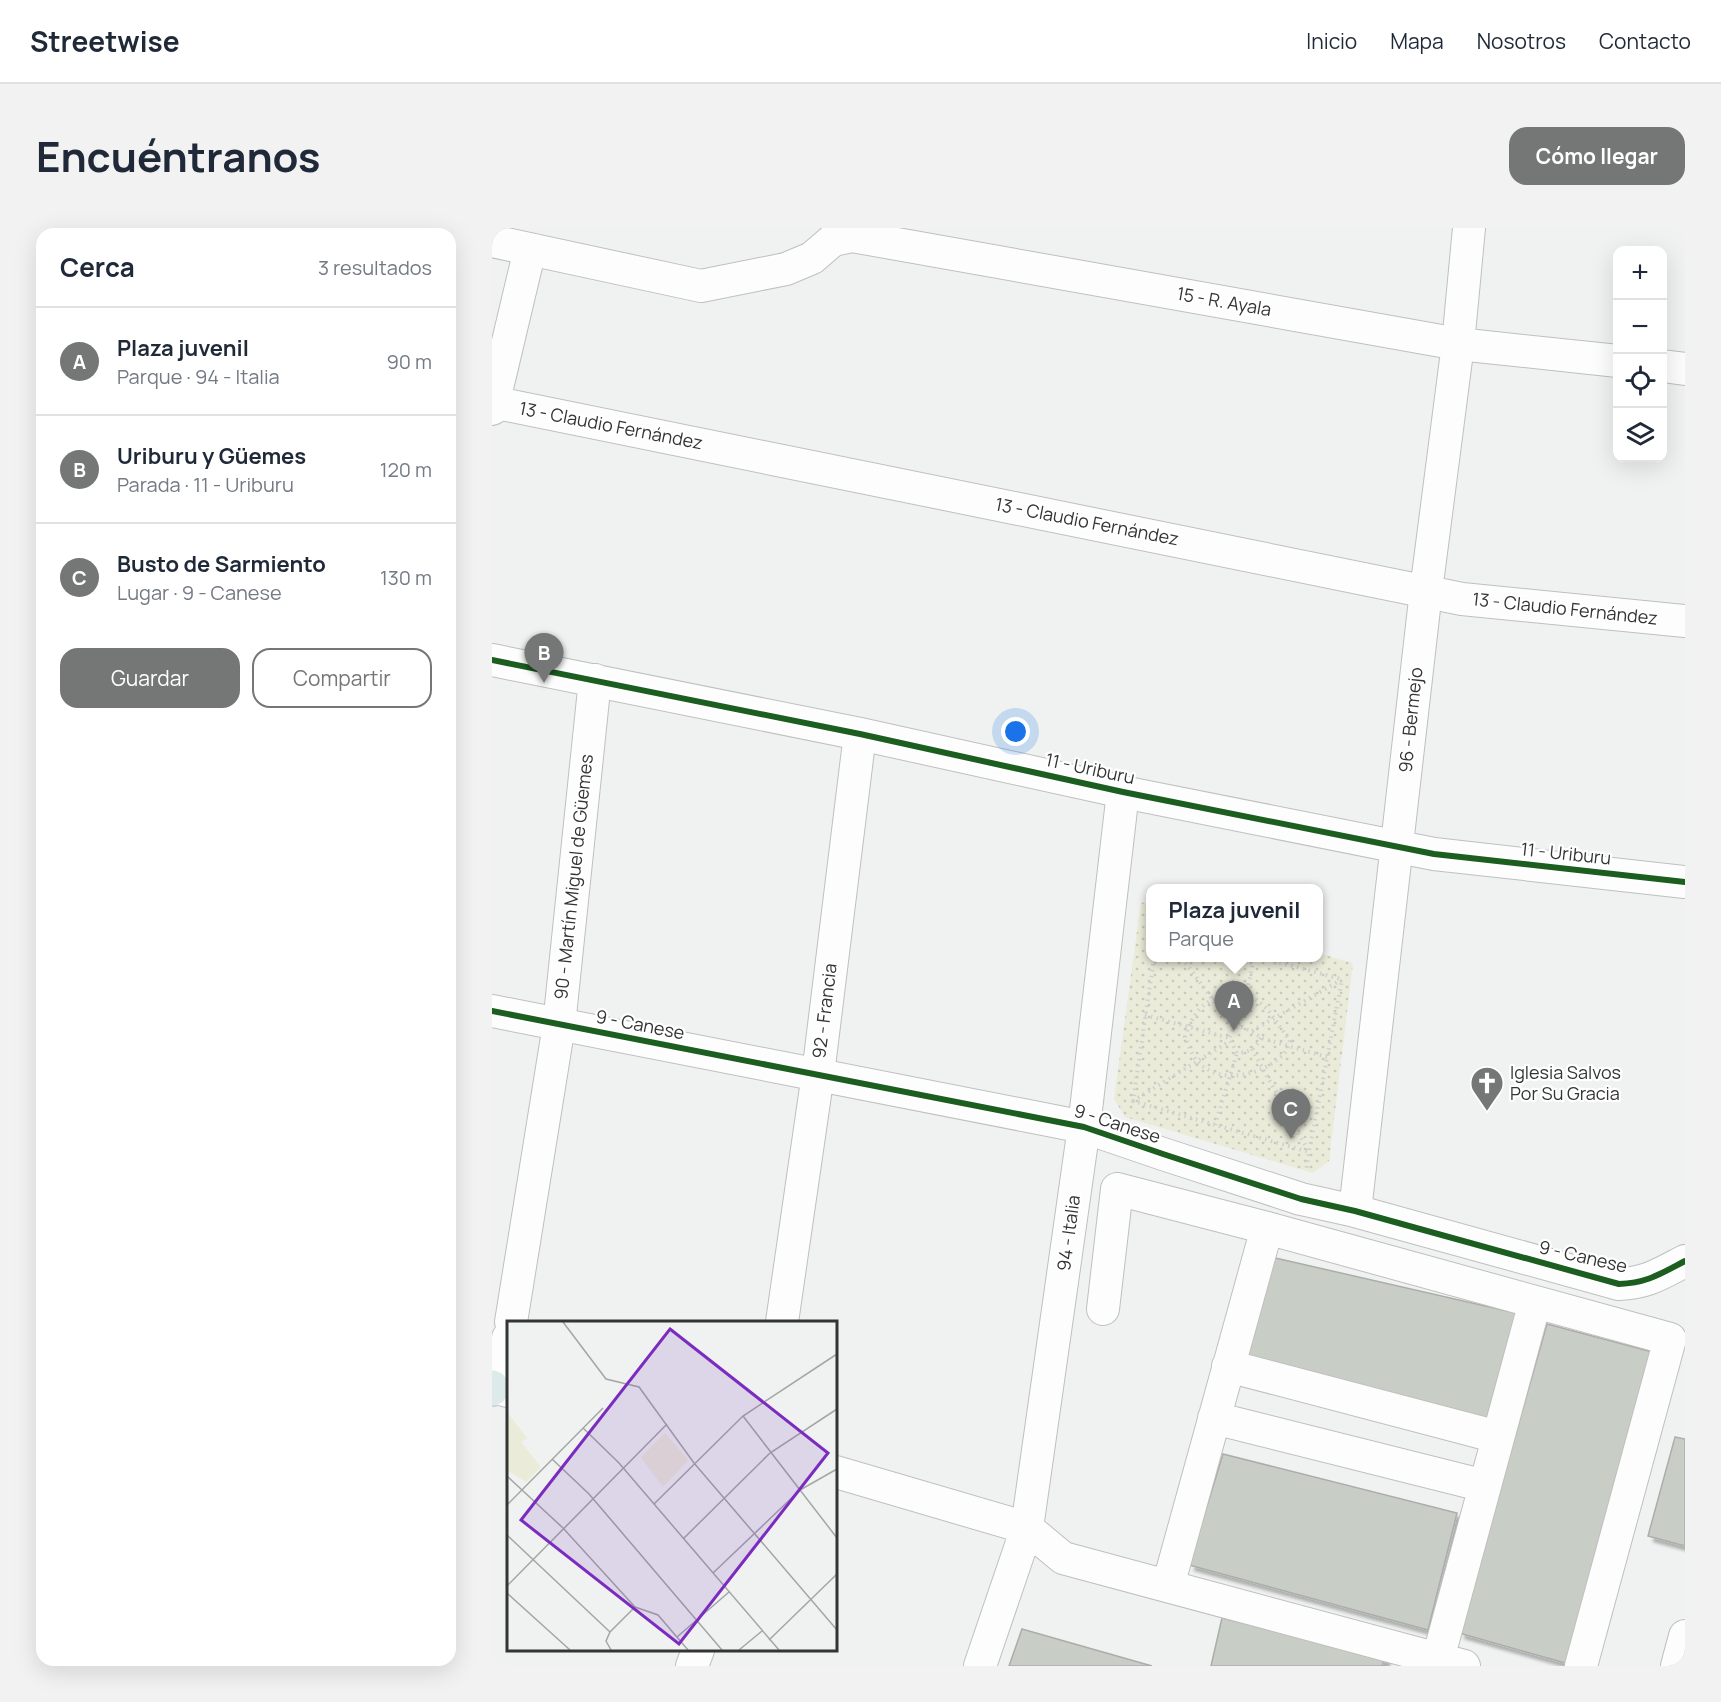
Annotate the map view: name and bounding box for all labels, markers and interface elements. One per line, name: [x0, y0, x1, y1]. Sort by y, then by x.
text: Streetwise: [30, 22, 180, 60]
text: Inicio: [1306, 27, 1357, 55]
text: Mapa: [1390, 27, 1444, 55]
text: Nosotros: [1477, 27, 1566, 55]
text: Contacto: [1599, 27, 1691, 55]
text: Encuéntranos: [36, 127, 321, 185]
button: Cómo llegar: [1509, 127, 1685, 185]
map controls: [1613, 246, 1667, 462]
button: +: [1613, 246, 1667, 300]
text: Cerca: [60, 249, 135, 285]
text: 3 resultados: [318, 254, 432, 281]
street label: 15 - R. Ayala: [1175, 281, 1273, 321]
button: −: [1613, 300, 1667, 354]
text: Plaza juvenil: [117, 333, 249, 363]
text: A: [73, 348, 86, 375]
text: 90 m: [386, 348, 432, 375]
button: locate: [1613, 354, 1667, 408]
text: Parque · 94 - Italia: [117, 363, 280, 390]
street label: 13 - Claudio Fernández: [517, 395, 705, 455]
button: layers: [1613, 408, 1667, 462]
text: Uriburu y Güemes: [117, 441, 306, 471]
text: B: [73, 456, 86, 483]
text: 120 m: [380, 456, 432, 483]
text: Parada · 11 - Uriburu: [117, 471, 294, 498]
street label: 13 - Claudio Fernández: [993, 491, 1181, 551]
text: Busto de Sarmiento: [117, 549, 326, 579]
text: C: [72, 564, 87, 591]
text: 130 m: [380, 564, 432, 591]
text: Lugar · 9 - Canese: [117, 579, 282, 606]
street label: 13 - Claudio Fernández: [1471, 586, 1659, 630]
pin: B: [524, 634, 564, 683]
button: Guardar: [60, 648, 240, 708]
button: Compartir: [252, 648, 432, 708]
street label: 96 - Bermejo: [1393, 666, 1427, 774]
your location: [1001, 717, 1030, 746]
street label: 11 - Uriburu: [1043, 747, 1137, 789]
street label: 90 - Martín Miguel de Güemes: [548, 753, 598, 1001]
street label: 11 - Uriburu: [1520, 836, 1612, 870]
popup: [1146, 884, 1323, 962]
text: Plaza juvenil: [1169, 895, 1300, 925]
text: Parque: [1169, 925, 1234, 952]
street label: 92 - Francia: [806, 962, 842, 1060]
pin: A: [1214, 982, 1254, 1031]
street label: 9 - Canese: [594, 1004, 687, 1044]
place label: Iglesia Salvos Por Su Gracia: [1510, 1060, 1621, 1105]
church icon: Iglesia Salvos Por Su Gracia: [1469, 1065, 1505, 1112]
pin: C: [1272, 1090, 1310, 1139]
street label: 9 - Canese: [1071, 1098, 1164, 1148]
street label: 94 - Italia: [1051, 1193, 1085, 1272]
street label: 9 - Canese: [1537, 1234, 1630, 1278]
inset map: [507, 1321, 837, 1651]

